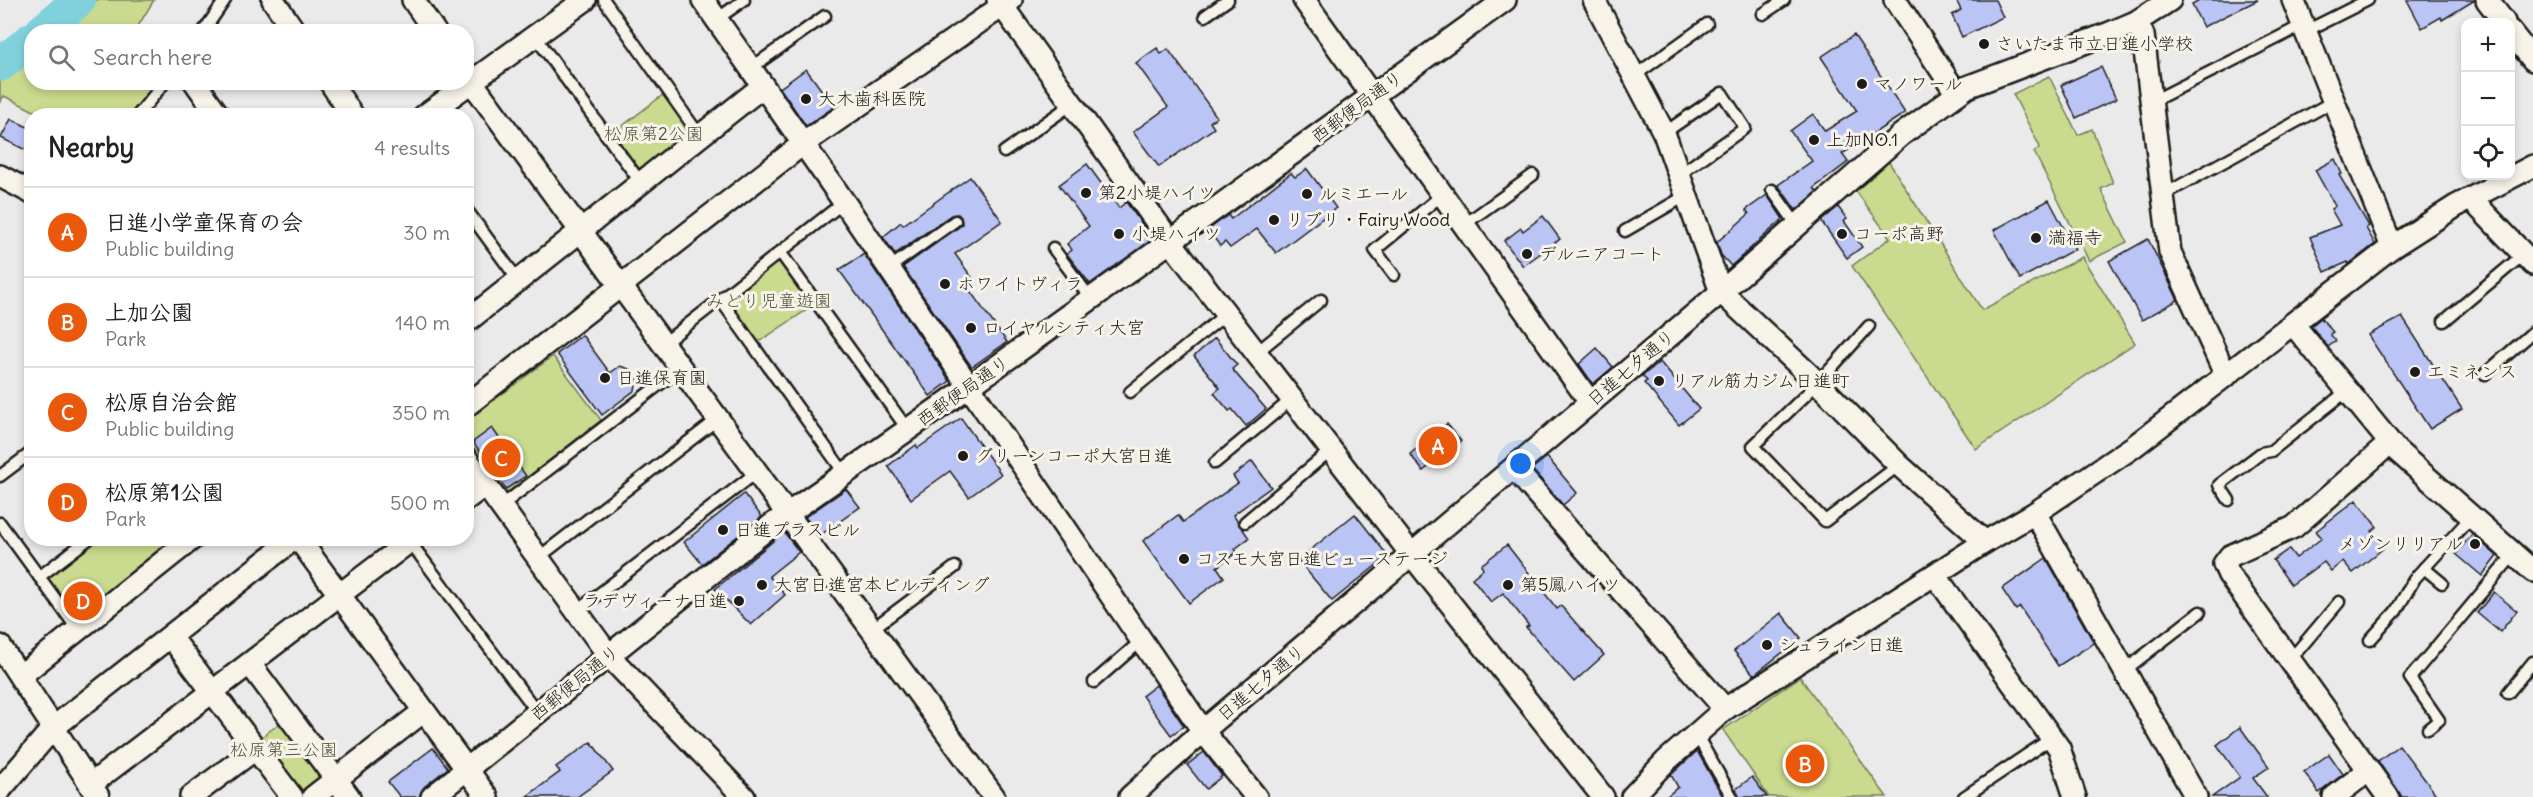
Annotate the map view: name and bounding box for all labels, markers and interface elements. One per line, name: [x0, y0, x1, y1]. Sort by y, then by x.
map controls: [2461, 18, 2515, 180]
button: +: [2461, 18, 2515, 72]
search box: [24, 24, 474, 90]
place label: さいたま市立日進小学校: [1996, 32, 2193, 55]
marker: さいたま市立日進小学校: [1977, 37, 1991, 51]
icon: search: [45, 41, 78, 74]
text: Search here: [93, 43, 212, 71]
street label: 西郵便局通り: [1306, 66, 1407, 148]
place label: マノワール: [1874, 72, 1963, 95]
button: −: [2461, 72, 2515, 126]
marker: マノワール: [1855, 77, 1869, 91]
place label: 大木歯科医院: [818, 87, 926, 110]
marker: 大木歯科医院: [799, 92, 813, 106]
park label: 松原第2公園: [604, 122, 704, 145]
button: locate: [2461, 126, 2515, 180]
place label: 上加NO.1: [1826, 128, 1898, 151]
text: Nearby: [48, 131, 134, 164]
marker: 上加NO.1: [1807, 133, 1821, 147]
text: 4 results: [374, 135, 450, 160]
place label: 第2小堤ハイツ: [1098, 181, 1216, 204]
place label: ルミエール: [1319, 182, 1408, 205]
marker: 第2小堤ハイツ: [1079, 186, 1093, 200]
marker: ルミエール: [1300, 187, 1314, 201]
text: 日進小学童保育の会: [105, 208, 303, 236]
place label: リブリ・Fairy Wood: [1286, 208, 1450, 231]
marker: リブリ・Fairy Wood: [1267, 213, 1281, 227]
text: A: [61, 220, 74, 245]
text: 30 m: [403, 220, 450, 245]
place label: 小堤ハイツ: [1131, 222, 1221, 245]
place label: コーポ高野: [1854, 222, 1944, 245]
place label: 満福寺: [2048, 226, 2102, 249]
marker: 小堤ハイツ: [1112, 227, 1126, 241]
marker: コーポ高野: [1835, 227, 1849, 241]
marker: 満福寺: [2029, 231, 2043, 245]
text: Public building: [105, 236, 234, 261]
place label: デルニアコート: [1539, 242, 1664, 265]
marker: デルニアコート: [1520, 247, 1534, 261]
place label: ホワイトヴィラ: [957, 272, 1083, 295]
marker: ホワイトヴィラ: [938, 277, 952, 291]
park label: みどり児童遊園: [706, 289, 832, 312]
text: 上加公園: [105, 298, 193, 326]
text: B: [61, 310, 74, 335]
text: 140 m: [395, 310, 450, 335]
place label: ロイヤルシティ大宮: [983, 316, 1145, 339]
marker: ロイヤルシティ大宮: [964, 321, 978, 335]
street label: 日進七夕通り: [1582, 324, 1679, 411]
text: Park: [105, 326, 146, 351]
street label: 西郵便局通り: [912, 350, 1014, 431]
place label: エミネンス: [2427, 360, 2517, 383]
marker: エミネンス: [2408, 365, 2422, 379]
place label: 日進保育園: [617, 366, 707, 389]
place label: リアル筋力ジム日進町: [1671, 369, 1849, 392]
marker: 日進保育園: [598, 371, 612, 385]
marker: リアル筋力ジム日進町: [1652, 374, 1666, 388]
text: 松原自治会館: [105, 388, 237, 416]
text: C: [61, 400, 74, 425]
text: 350 m: [392, 400, 450, 425]
text: Public building: [105, 416, 234, 441]
pin: A: [1418, 424, 1458, 468]
pin: C: [482, 436, 520, 480]
place label: グリーンコーポ大宮日進: [975, 444, 1172, 467]
marker: グリーンコーポ大宮日進: [956, 449, 970, 463]
your location: [1506, 449, 1535, 478]
text: 松原第1公園: [105, 478, 224, 506]
text: D: [60, 490, 75, 515]
text: 500 m: [390, 490, 450, 515]
text: Park: [105, 506, 146, 531]
place label: 日進プラスビル: [735, 518, 860, 541]
marker: 日進プラスビル: [716, 523, 730, 537]
place label: メゾンリリアル: [2338, 532, 2463, 555]
marker: メゾンリリアル: [2468, 537, 2482, 551]
place label: コスモ大宮日進ビューステージ: [1196, 547, 1448, 570]
marker: コスモ大宮日進ビューステージ: [1177, 552, 1191, 566]
place label: 大宮日進宮本ビルディング: [774, 573, 990, 596]
place label: 第5鳳ハイツ: [1520, 573, 1620, 596]
pin: D: [64, 578, 103, 624]
marker: 大宮日進宮本ビルディング: [755, 578, 769, 592]
marker: 第5鳳ハイツ: [1501, 578, 1515, 592]
place label: ラデヴィーナ日進: [583, 589, 727, 612]
marker: ラデヴィーナ日進: [732, 594, 746, 608]
place label: シュライン日進: [1779, 633, 1903, 656]
marker: シュライン日進: [1760, 638, 1774, 652]
street label: 日進七夕通り: [1212, 639, 1309, 726]
street label: 西郵便局通り: [525, 640, 624, 726]
park label: 松原第三公園: [230, 738, 338, 761]
pin: B: [1786, 742, 1824, 786]

